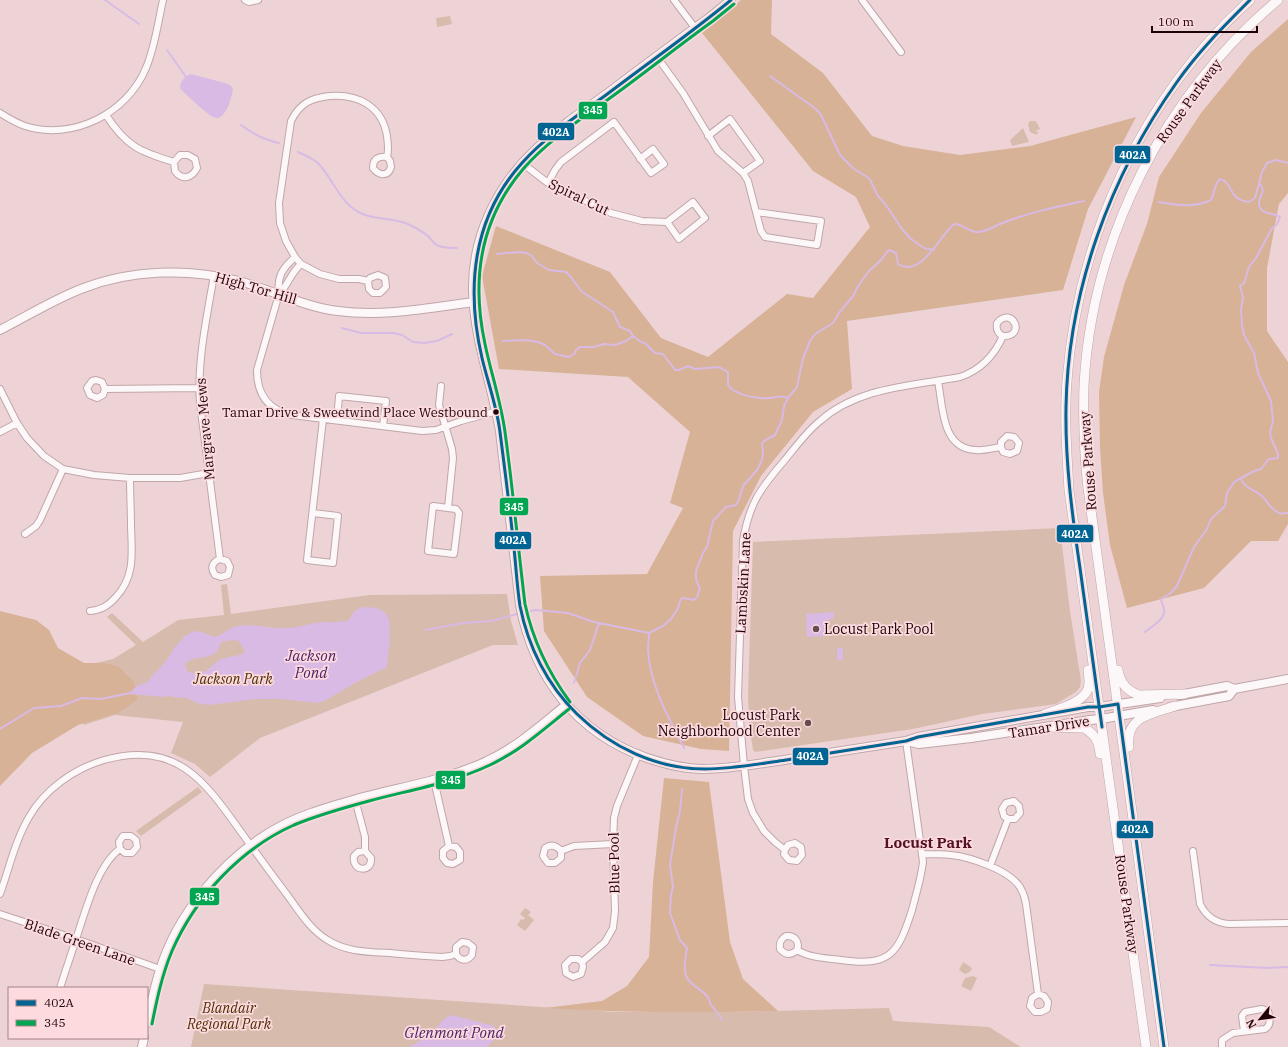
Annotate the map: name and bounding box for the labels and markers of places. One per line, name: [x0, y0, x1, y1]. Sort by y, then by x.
place label: Tamar Drive & Sweetwind Place Westbound: [222, 404, 488, 421]
marker: Tamar Drive & Sweetwind Place Westbound: [491, 407, 501, 417]
place label: Locust Park Pool: [824, 620, 934, 638]
marker: Locust Park Pool: [811, 624, 821, 634]
place label: Locust Park Neighborhood Center: [658, 706, 801, 740]
marker: Locust Park Neighborhood Center: [803, 718, 813, 728]

